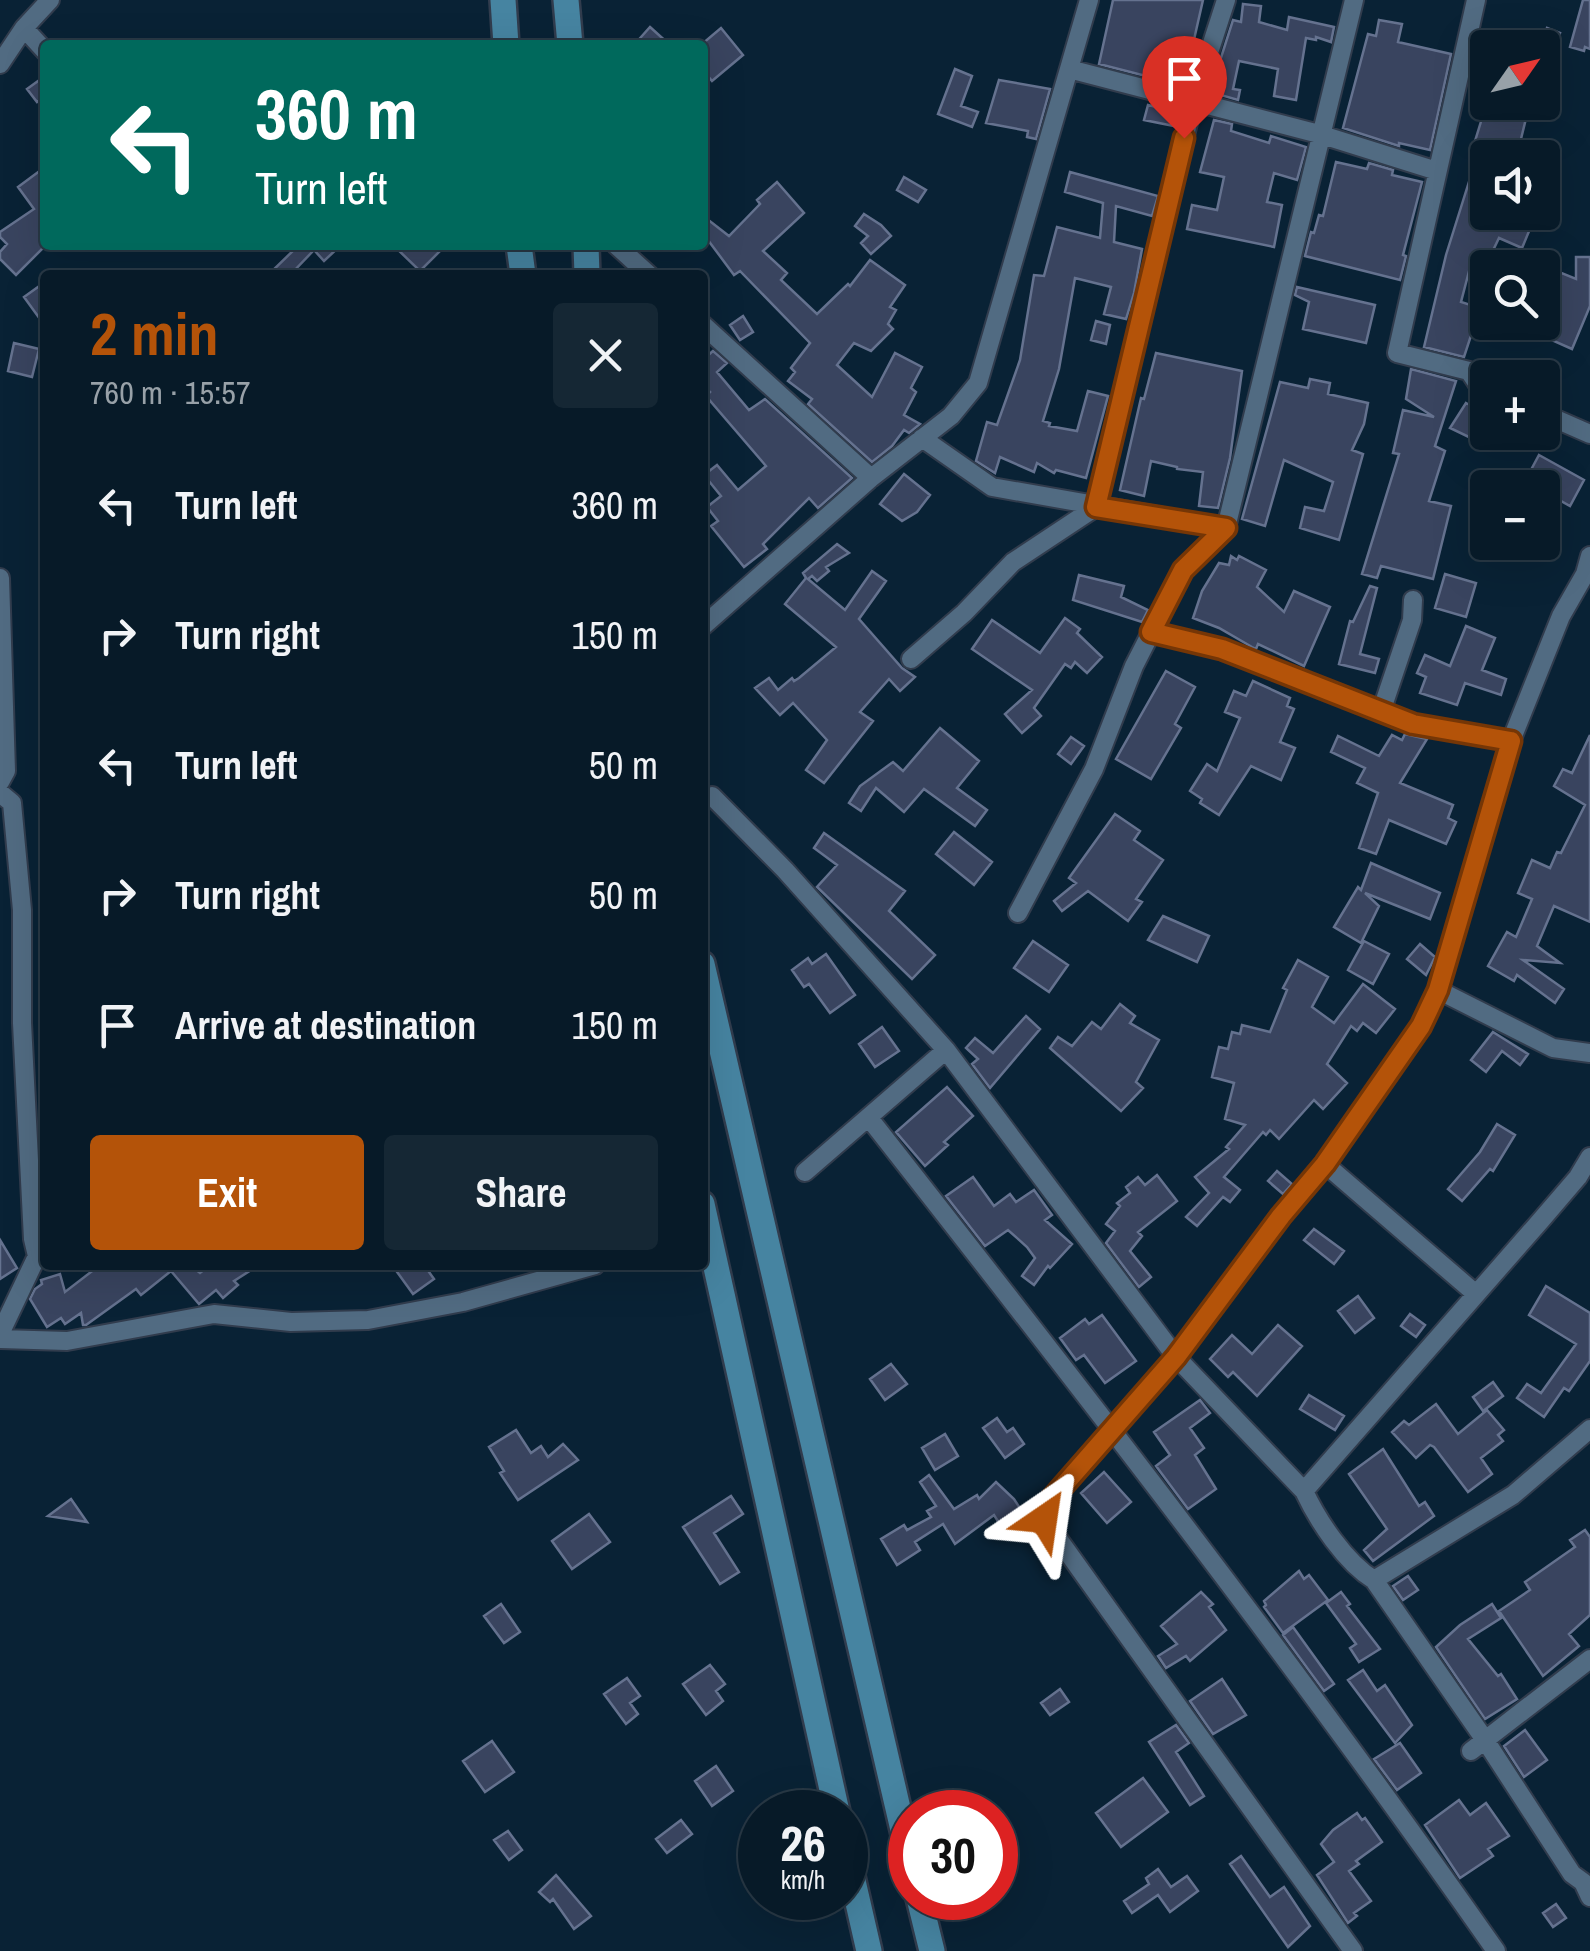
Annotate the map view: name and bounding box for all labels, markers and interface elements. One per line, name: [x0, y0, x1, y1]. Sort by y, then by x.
north arrow: [1470, 30, 1560, 120]
map controls: [1470, 30, 1560, 560]
pin: [1142, 36, 1227, 139]
icon: arrive: [1157, 51, 1212, 106]
text: 360 m: [255, 67, 418, 161]
icon: left: [90, 80, 220, 210]
button: sound: [1470, 140, 1560, 230]
text: Turn left: [255, 157, 387, 218]
button: search: [1470, 250, 1560, 340]
text: 2 min: [90, 293, 219, 374]
button: close: [553, 303, 658, 408]
button: +: [1470, 360, 1560, 450]
text: 760 m · 15:57: [90, 371, 250, 414]
button: −: [1470, 470, 1560, 560]
icon: left: [90, 478, 145, 533]
text: Turn left: [175, 480, 297, 531]
text: 360 m: [571, 480, 658, 531]
icon: right: [90, 608, 145, 663]
text: Turn right: [175, 610, 320, 661]
text: 150 m: [571, 610, 658, 661]
icon: left: [90, 738, 145, 793]
text: Turn left: [175, 740, 297, 791]
text: 50 m: [589, 740, 658, 791]
icon: right: [90, 868, 145, 923]
text: Turn right: [175, 870, 320, 921]
text: 50 m: [589, 870, 658, 921]
icon: arrive: [90, 998, 145, 1053]
text: Arrive at destination: [175, 1000, 476, 1051]
text: 150 m: [571, 1000, 658, 1051]
button: Exit: [90, 1135, 364, 1250]
button: Share: [384, 1135, 658, 1250]
position arrow: [992, 1467, 1096, 1571]
speed limit sign: 30: [888, 1790, 1018, 1920]
text: 26: [780, 1809, 826, 1877]
text: km/h: [781, 1863, 825, 1897]

